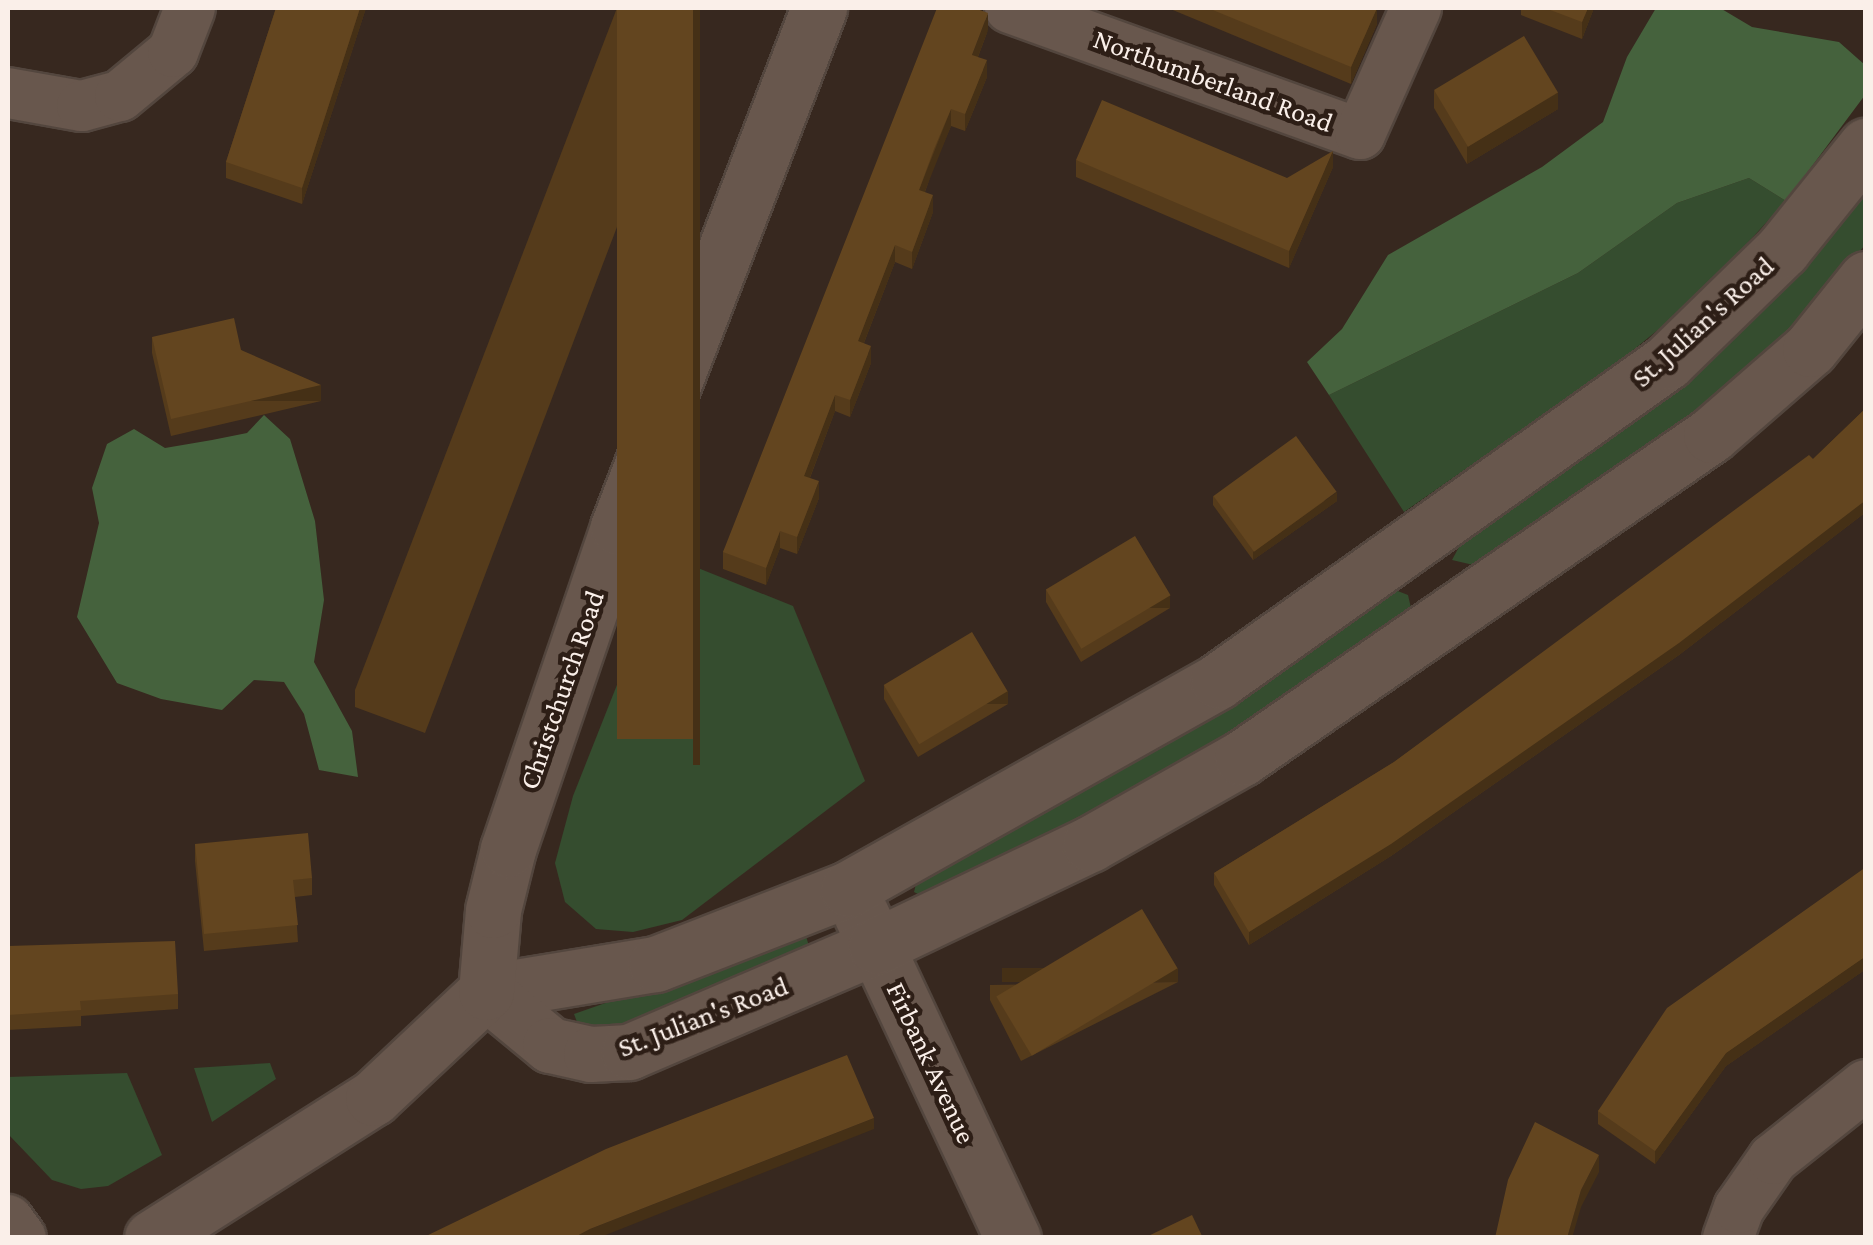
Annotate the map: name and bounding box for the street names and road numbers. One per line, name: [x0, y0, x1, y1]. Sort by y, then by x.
street label: Northumberland Road: [1089, 22, 1337, 140]
street label: St. Julian's Road: [1625, 250, 1781, 394]
street label: Christchurch Road: [512, 586, 612, 794]
street label: St. Julian's Road: [613, 969, 793, 1065]
street label: Firbank Avenue: [879, 977, 983, 1149]

